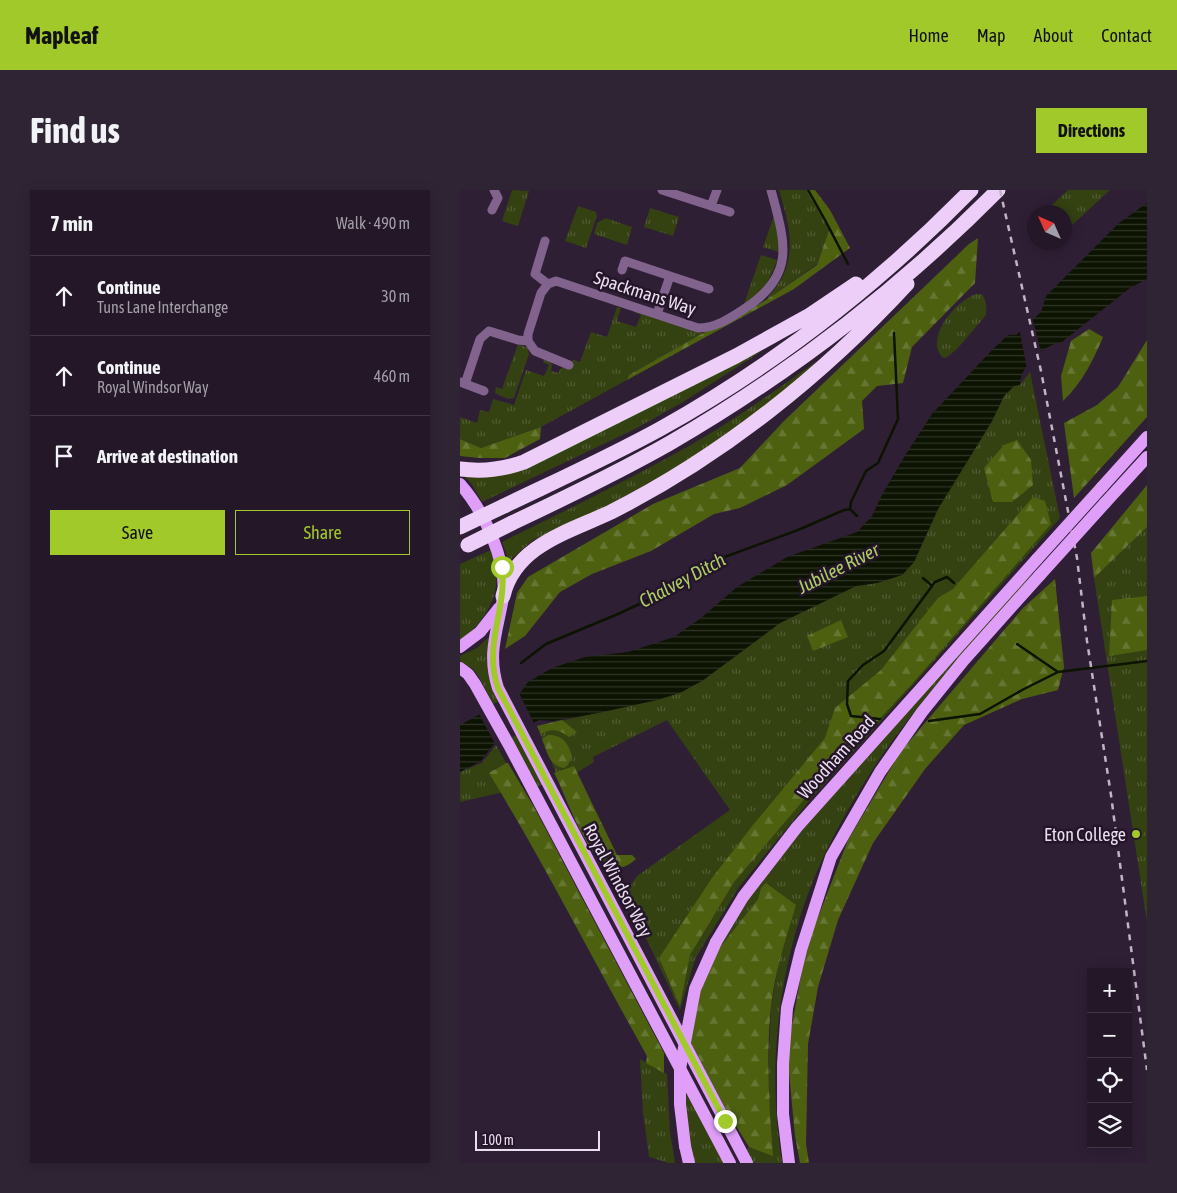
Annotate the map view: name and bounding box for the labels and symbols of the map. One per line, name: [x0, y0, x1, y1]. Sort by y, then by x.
north arrow: [1027, 205, 1072, 250]
street label: Spackmans Way: [591, 267, 699, 319]
water label: Jubilee River: [793, 537, 884, 598]
water label: Chalvey Ditch: [635, 548, 729, 612]
route start: [491, 556, 514, 579]
street label: Woodham Road: [793, 711, 879, 803]
street label: Royal Windsor Way: [579, 820, 657, 940]
place label: Eton College: [1044, 824, 1126, 845]
marker: Eton College: [1130, 828, 1142, 840]
route end: [714, 1110, 737, 1133]
scale bar: [475, 1128, 600, 1151]

